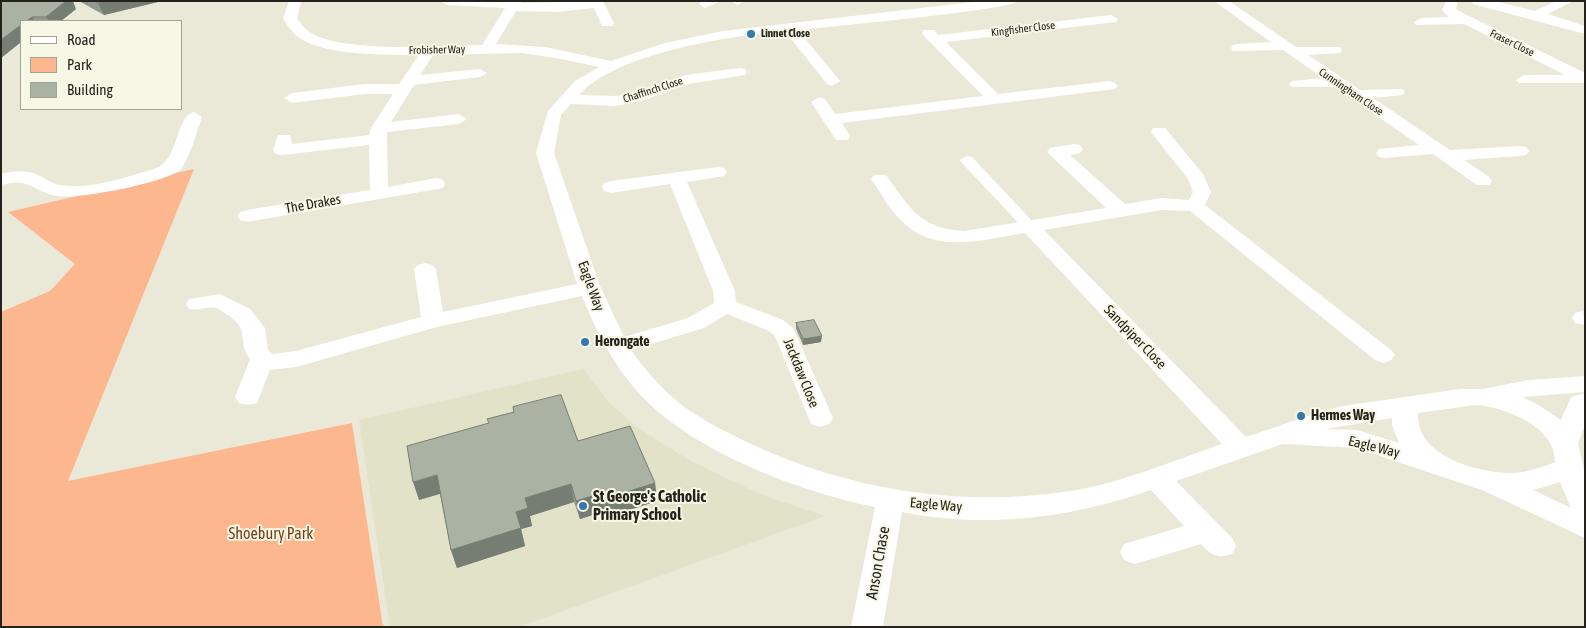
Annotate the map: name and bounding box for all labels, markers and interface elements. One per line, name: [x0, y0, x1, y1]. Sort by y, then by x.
street label: Kingfisher Close: [990, 19, 1056, 39]
legend: [20, 20, 182, 110]
place label: Linnet Close: [761, 27, 810, 41]
street label: Fraser Close: [1488, 27, 1536, 59]
marker: Linnet Close: [745, 28, 757, 40]
text: Road: [67, 31, 96, 48]
street label: Frobisher Way: [409, 43, 465, 57]
text: Park: [67, 56, 92, 73]
street label: Cunningham Close: [1316, 66, 1386, 118]
street label: Chaffinch Close: [622, 74, 684, 106]
text: Building: [67, 81, 113, 98]
street label: The Drakes: [284, 191, 342, 217]
street label: Eagle Way: [574, 259, 608, 313]
street label: Sandpiper Close: [1100, 302, 1170, 372]
place label: Herongate: [595, 334, 649, 350]
marker: Herongate: [579, 336, 591, 348]
street label: Jackdaw Close: [779, 336, 823, 410]
place label: Hermes Way: [1311, 408, 1375, 424]
marker: Hermes Way: [1295, 410, 1307, 422]
street label: Eagle Way: [1347, 433, 1401, 461]
place label: St George's Catholic Primary School: [593, 487, 706, 525]
street label: Eagle Way: [909, 494, 963, 516]
marker: St George's Catholic Primary School: [577, 500, 589, 512]
park label: Shoebury Park: [229, 524, 313, 544]
street label: Anson Chase: [862, 525, 894, 601]

